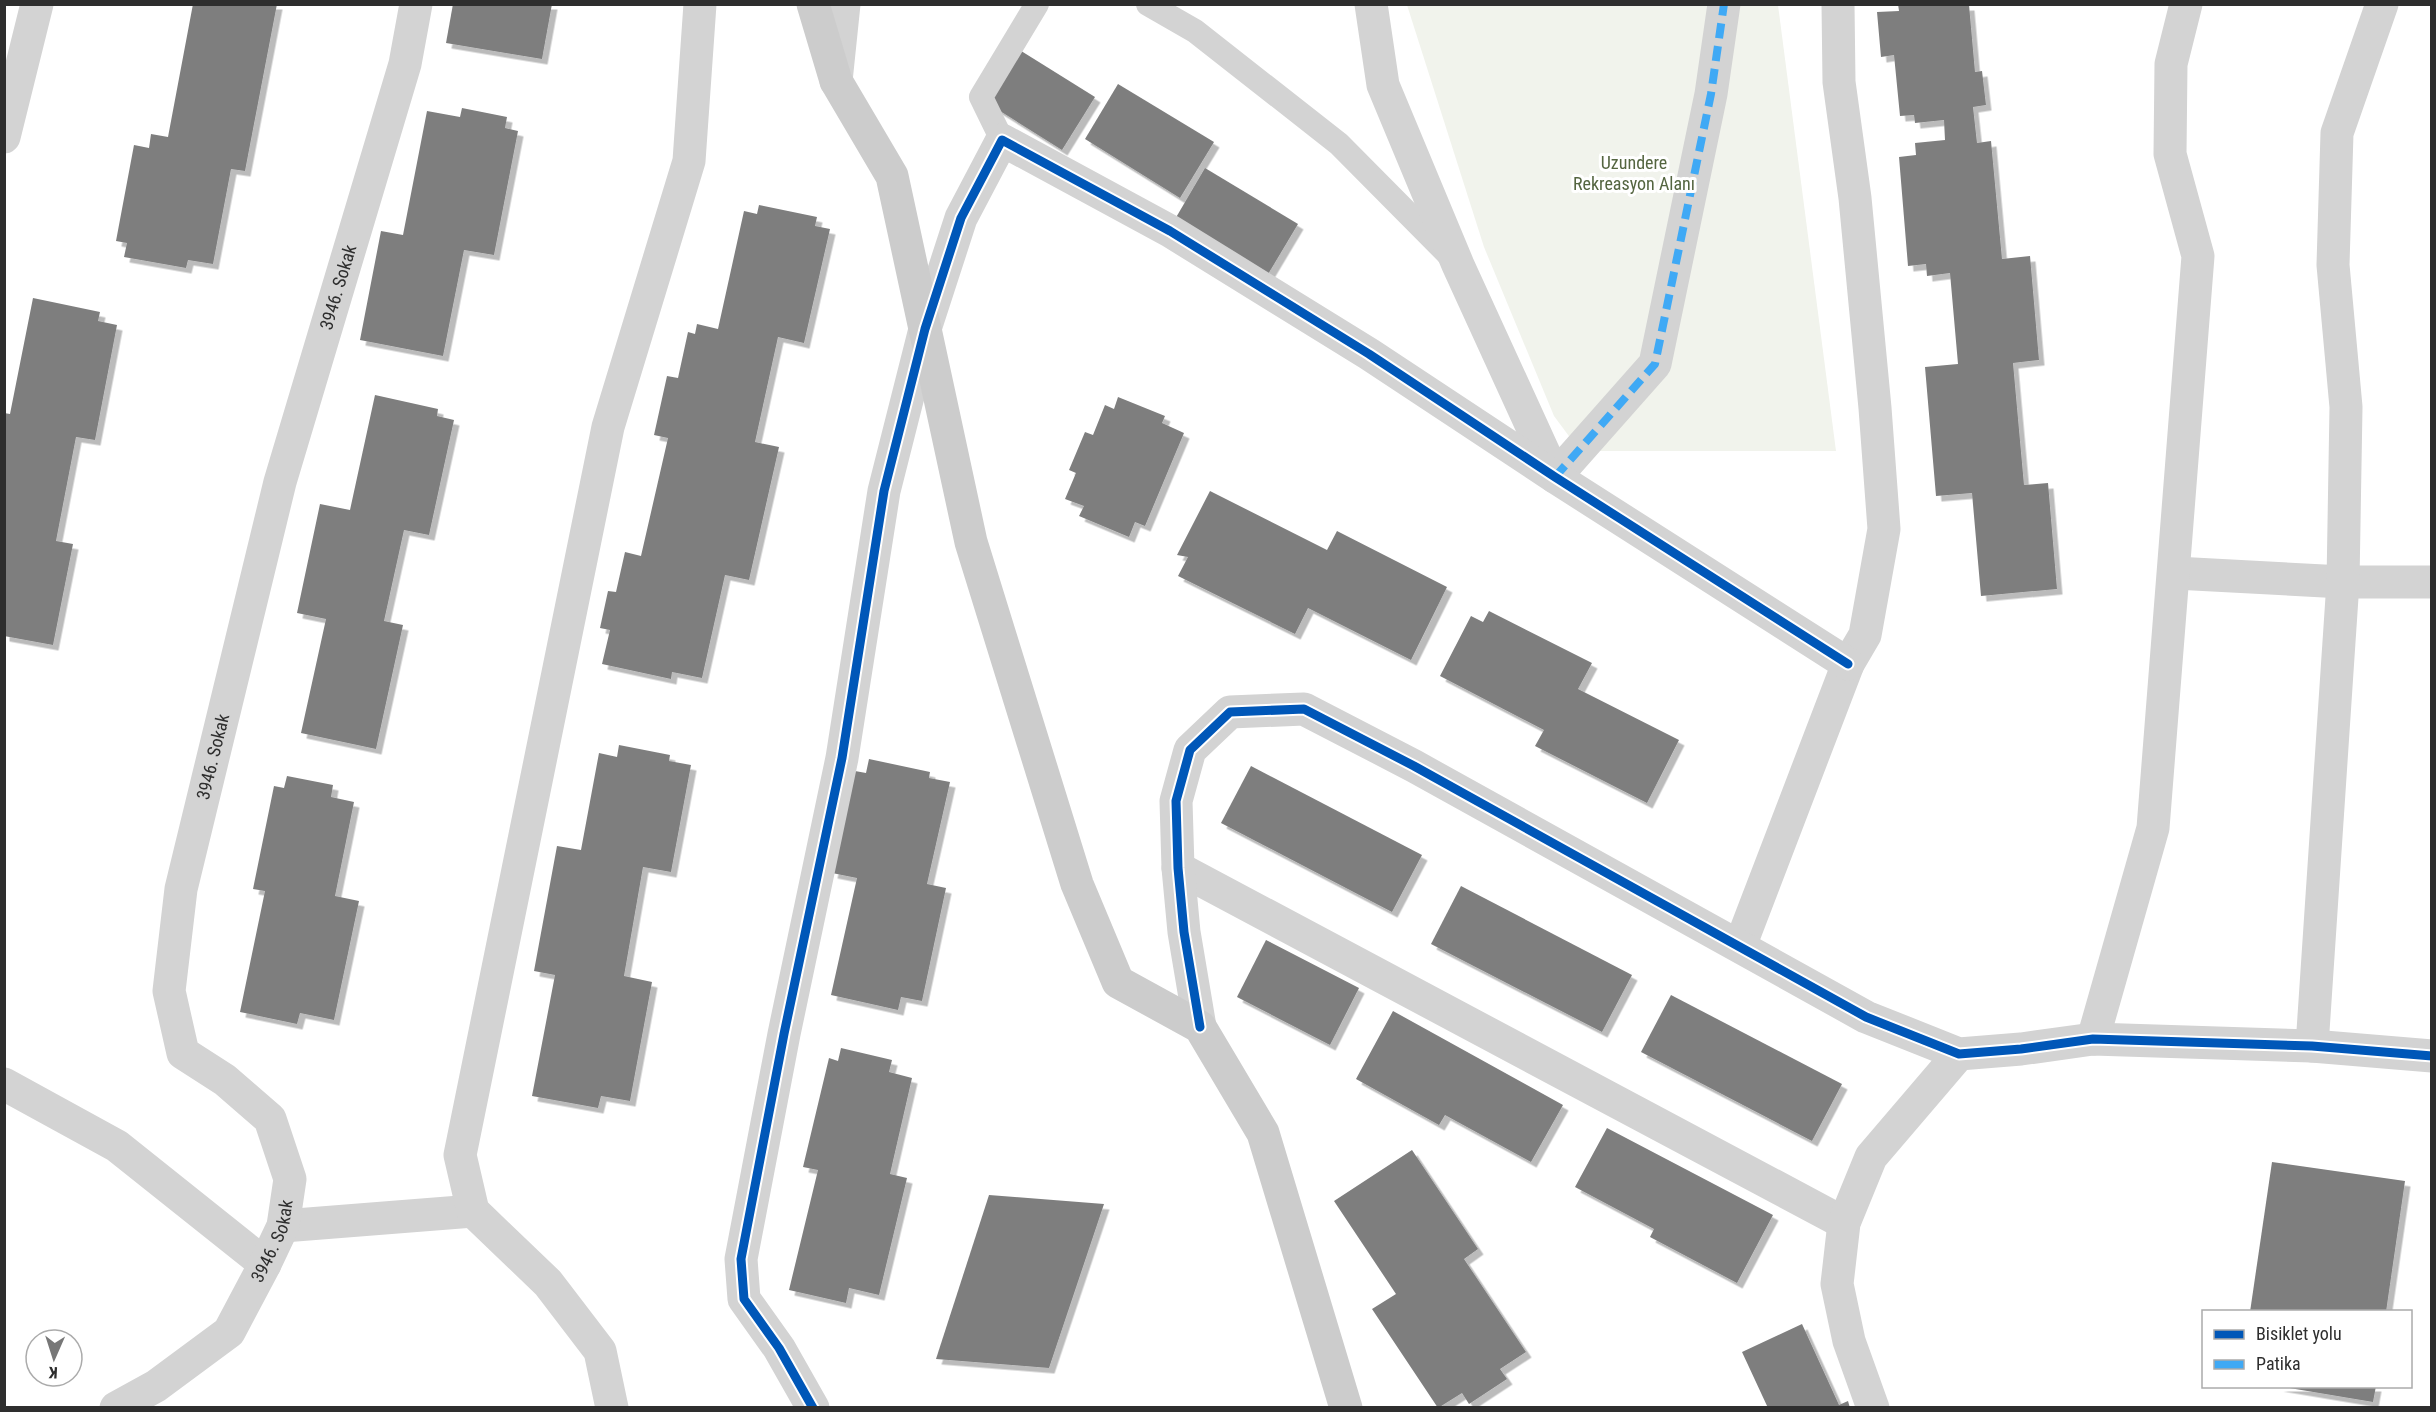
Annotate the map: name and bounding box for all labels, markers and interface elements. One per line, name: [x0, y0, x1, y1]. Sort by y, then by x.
park label: Uzundere Rekreasyon Alanı: [1573, 152, 1695, 194]
street label: 3946. Sokak: [315, 242, 360, 332]
street label: 3946. Sokak: [192, 712, 233, 802]
street label: 3946. Sokak: [246, 1198, 297, 1286]
legend: [2202, 1310, 2412, 1388]
text: Bisiklet yolu: [2256, 1323, 2342, 1344]
north arrow: [24, 1328, 84, 1388]
text: Patika: [2256, 1353, 2301, 1374]
text: K: [48, 1363, 58, 1382]

